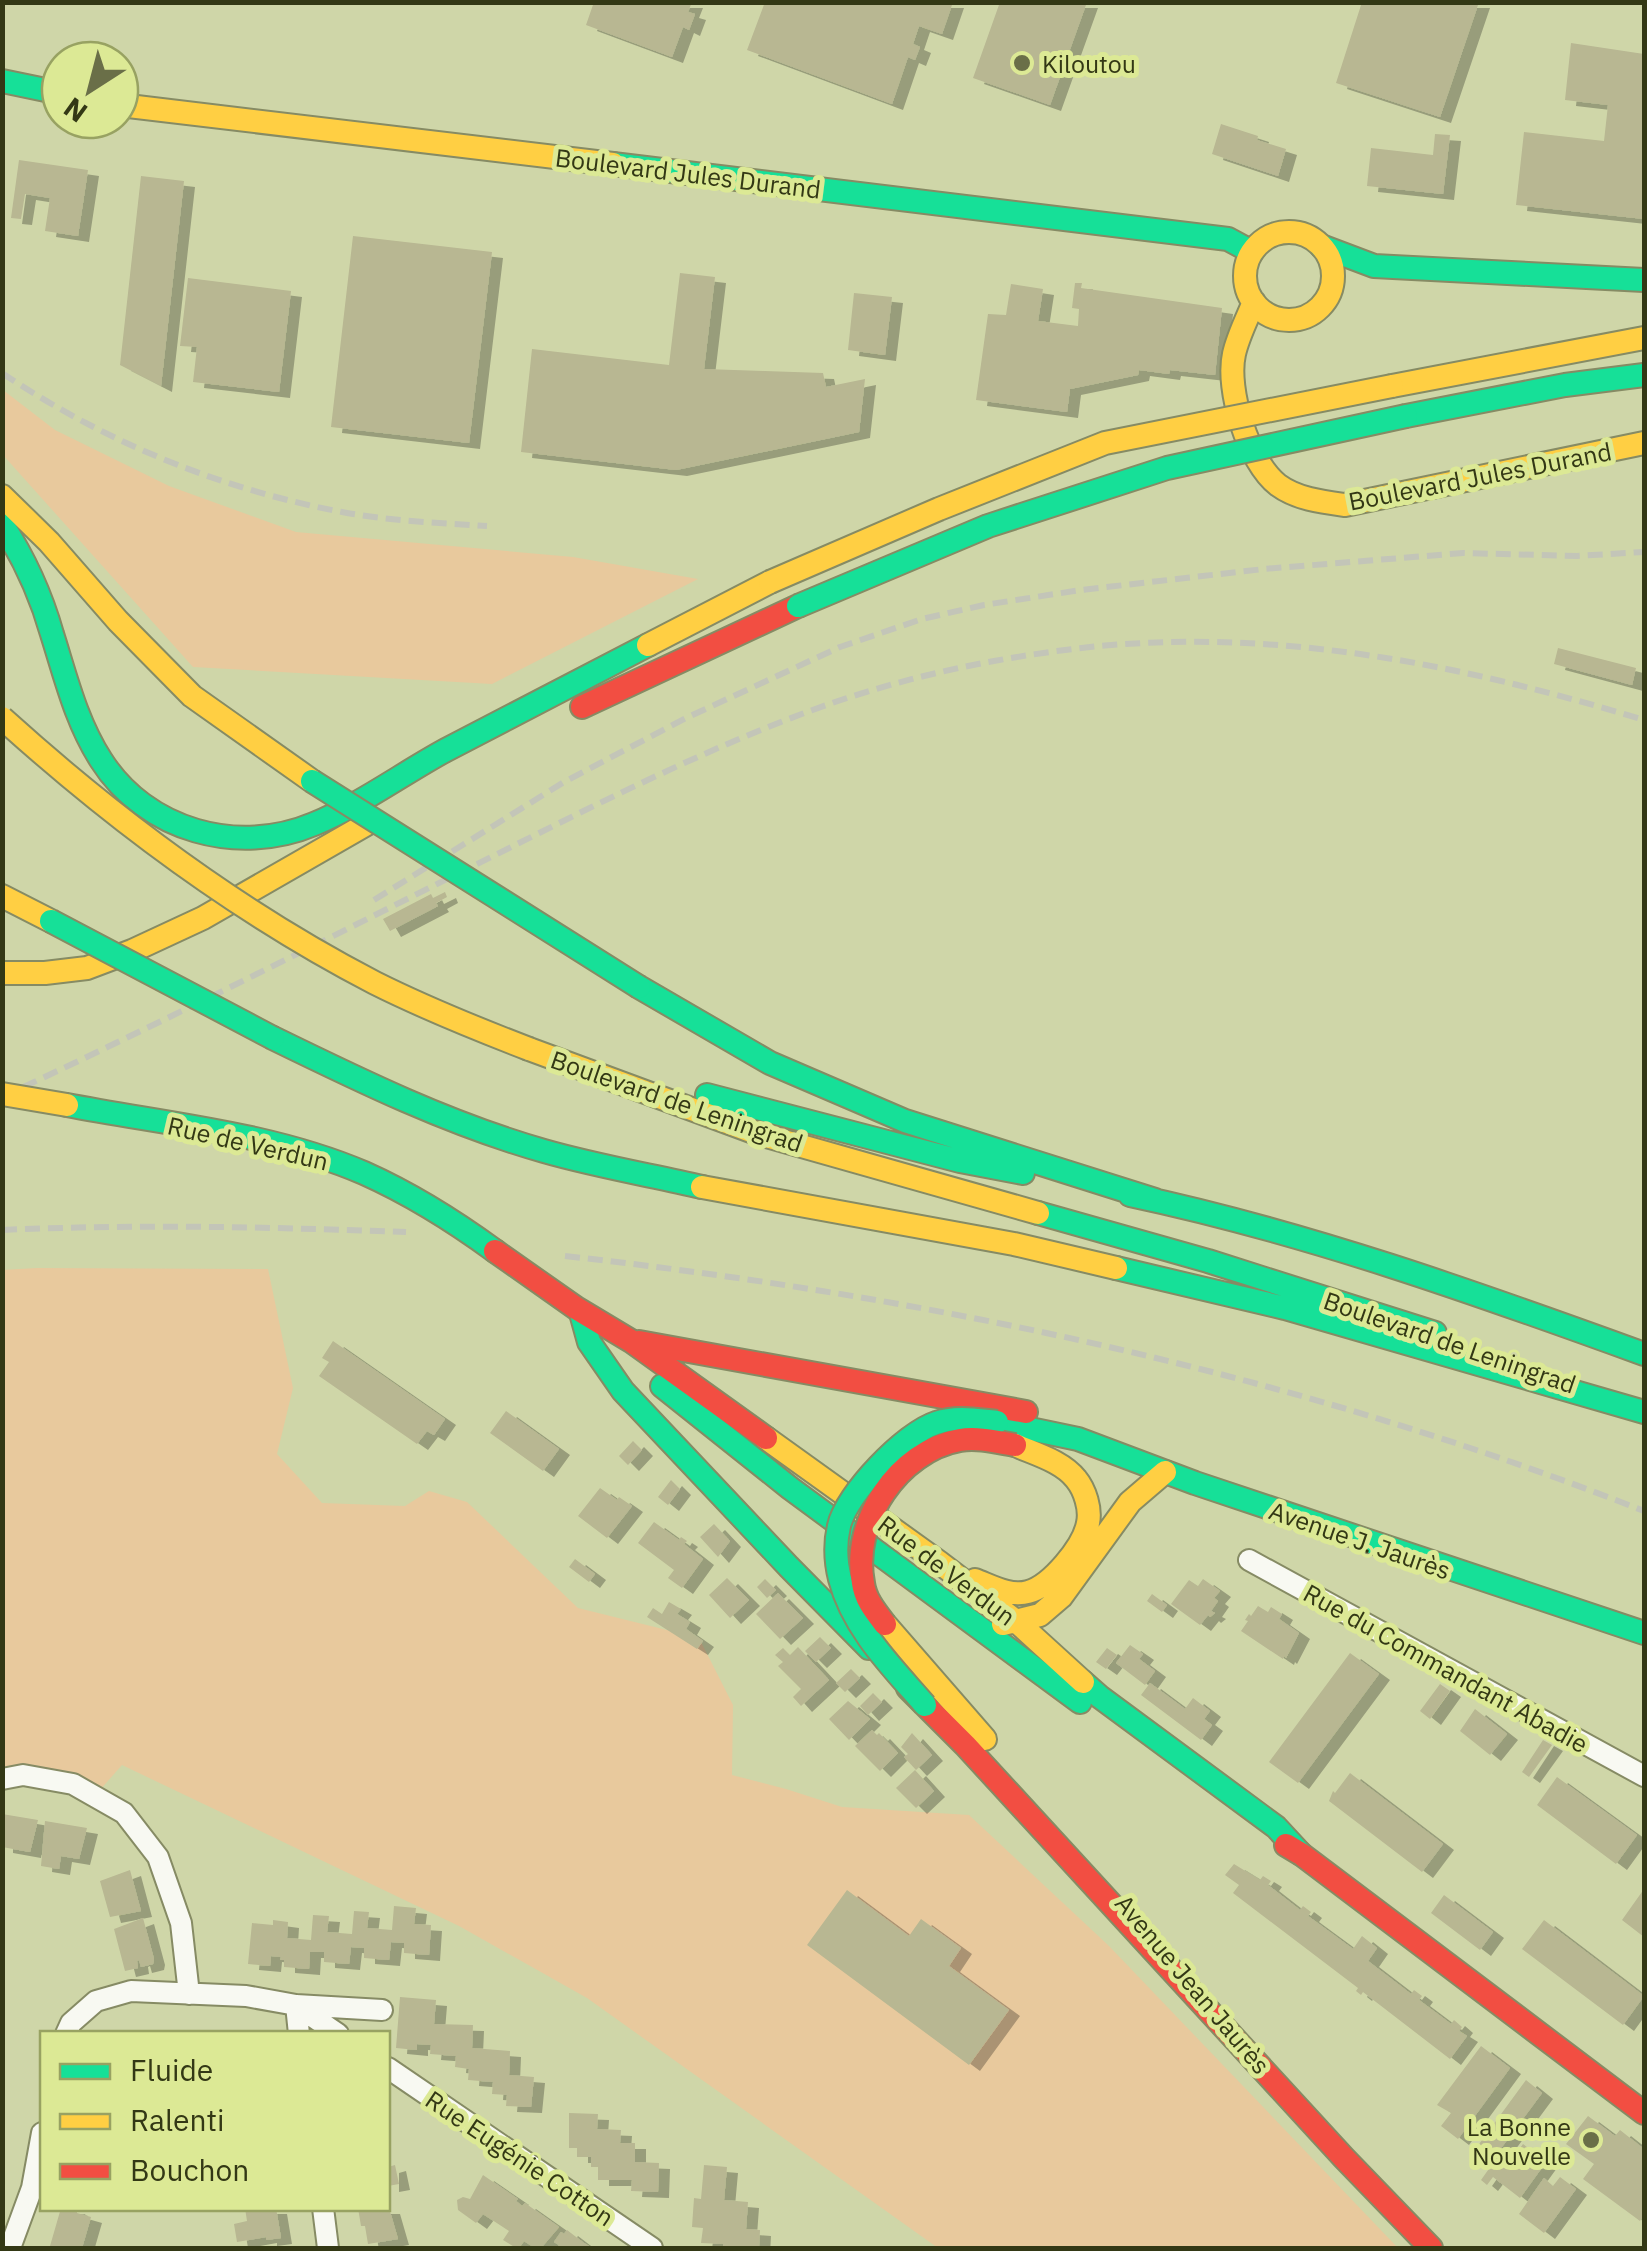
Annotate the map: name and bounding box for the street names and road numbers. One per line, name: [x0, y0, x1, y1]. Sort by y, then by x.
street label: Boulevard Jules Durand: [553, 140, 823, 206]
street label: Boulevard Jules Durand: [1346, 434, 1614, 518]
street label: Boulevard de Leningrad: [547, 1042, 807, 1160]
street label: Rue de Verdun: [164, 1108, 332, 1178]
street label: Boulevard de Leningrad: [1320, 1283, 1580, 1401]
street label: Avenue J. Jaurès: [1265, 1494, 1455, 1586]
street label: Rue de Verdun: [872, 1507, 1022, 1633]
street label: Rue du Commandant Abadie: [1298, 1576, 1594, 1760]
street label: Avenue Jean Jaurès: [1108, 1887, 1278, 2081]
street label: Rue Eugénie Cotton: [419, 2083, 621, 2233]

